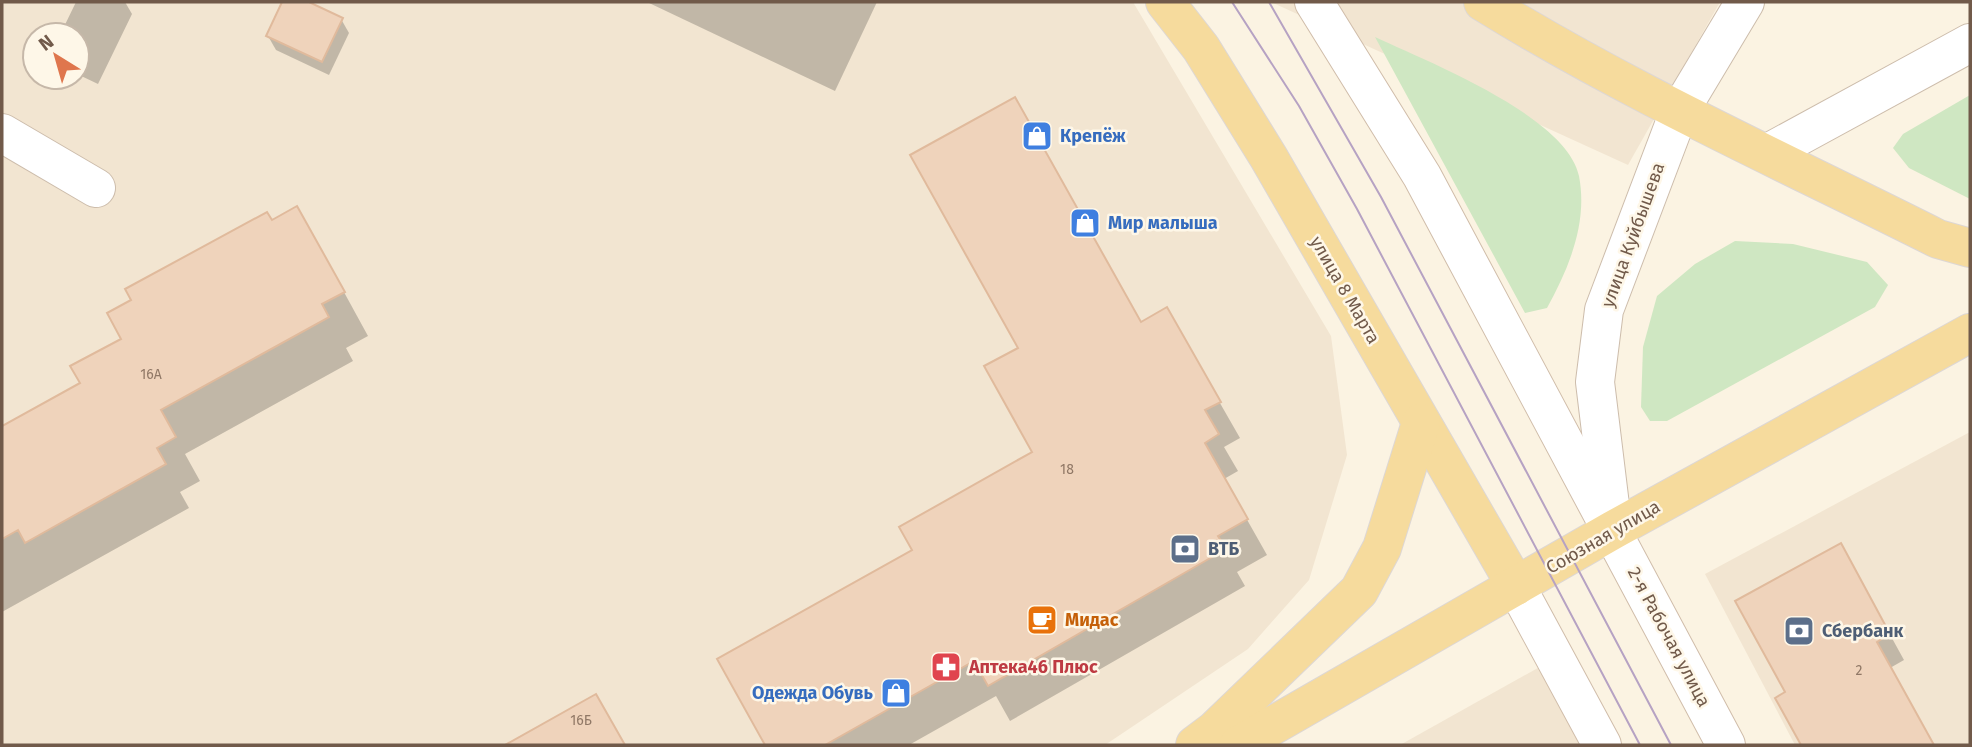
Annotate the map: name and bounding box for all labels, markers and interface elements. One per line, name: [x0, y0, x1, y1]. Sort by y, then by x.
north arrow: [21, 21, 91, 91]
text: N: [34, 30, 58, 56]
shop icon: Крепёж: [1020, 119, 1054, 153]
place label: Крепёж: [1060, 125, 1126, 147]
street label: улица Куйбышева: [1597, 160, 1669, 310]
shop icon: Мир малыша: [1068, 206, 1102, 240]
place label: Мир малыша: [1108, 212, 1218, 234]
street label: улица 8 Марта: [1305, 232, 1385, 348]
house number: 16А: [140, 366, 162, 383]
house number: 18: [1060, 461, 1074, 478]
street label: Союзная улица: [1542, 495, 1664, 579]
bank icon: ВТБ: [1168, 532, 1202, 566]
place label: ВТБ: [1208, 538, 1239, 560]
street label: 2-я Рабочая улица: [1623, 563, 1715, 711]
cafe icon: Мидас: [1025, 603, 1059, 637]
place label: Мидас: [1065, 609, 1119, 631]
bank icon: Сбербанк: [1782, 614, 1816, 648]
place label: Сбербанк: [1822, 620, 1904, 642]
pharmacy icon: Аптека46 Плюс: [929, 650, 963, 684]
place label: Аптека46 Плюс: [968, 656, 1098, 678]
house number: 2: [1856, 662, 1863, 679]
shop icon: Одежда Обувь: [879, 676, 913, 710]
place label: Одежда Обувь: [752, 682, 874, 704]
house number: 16Б: [570, 712, 592, 729]

